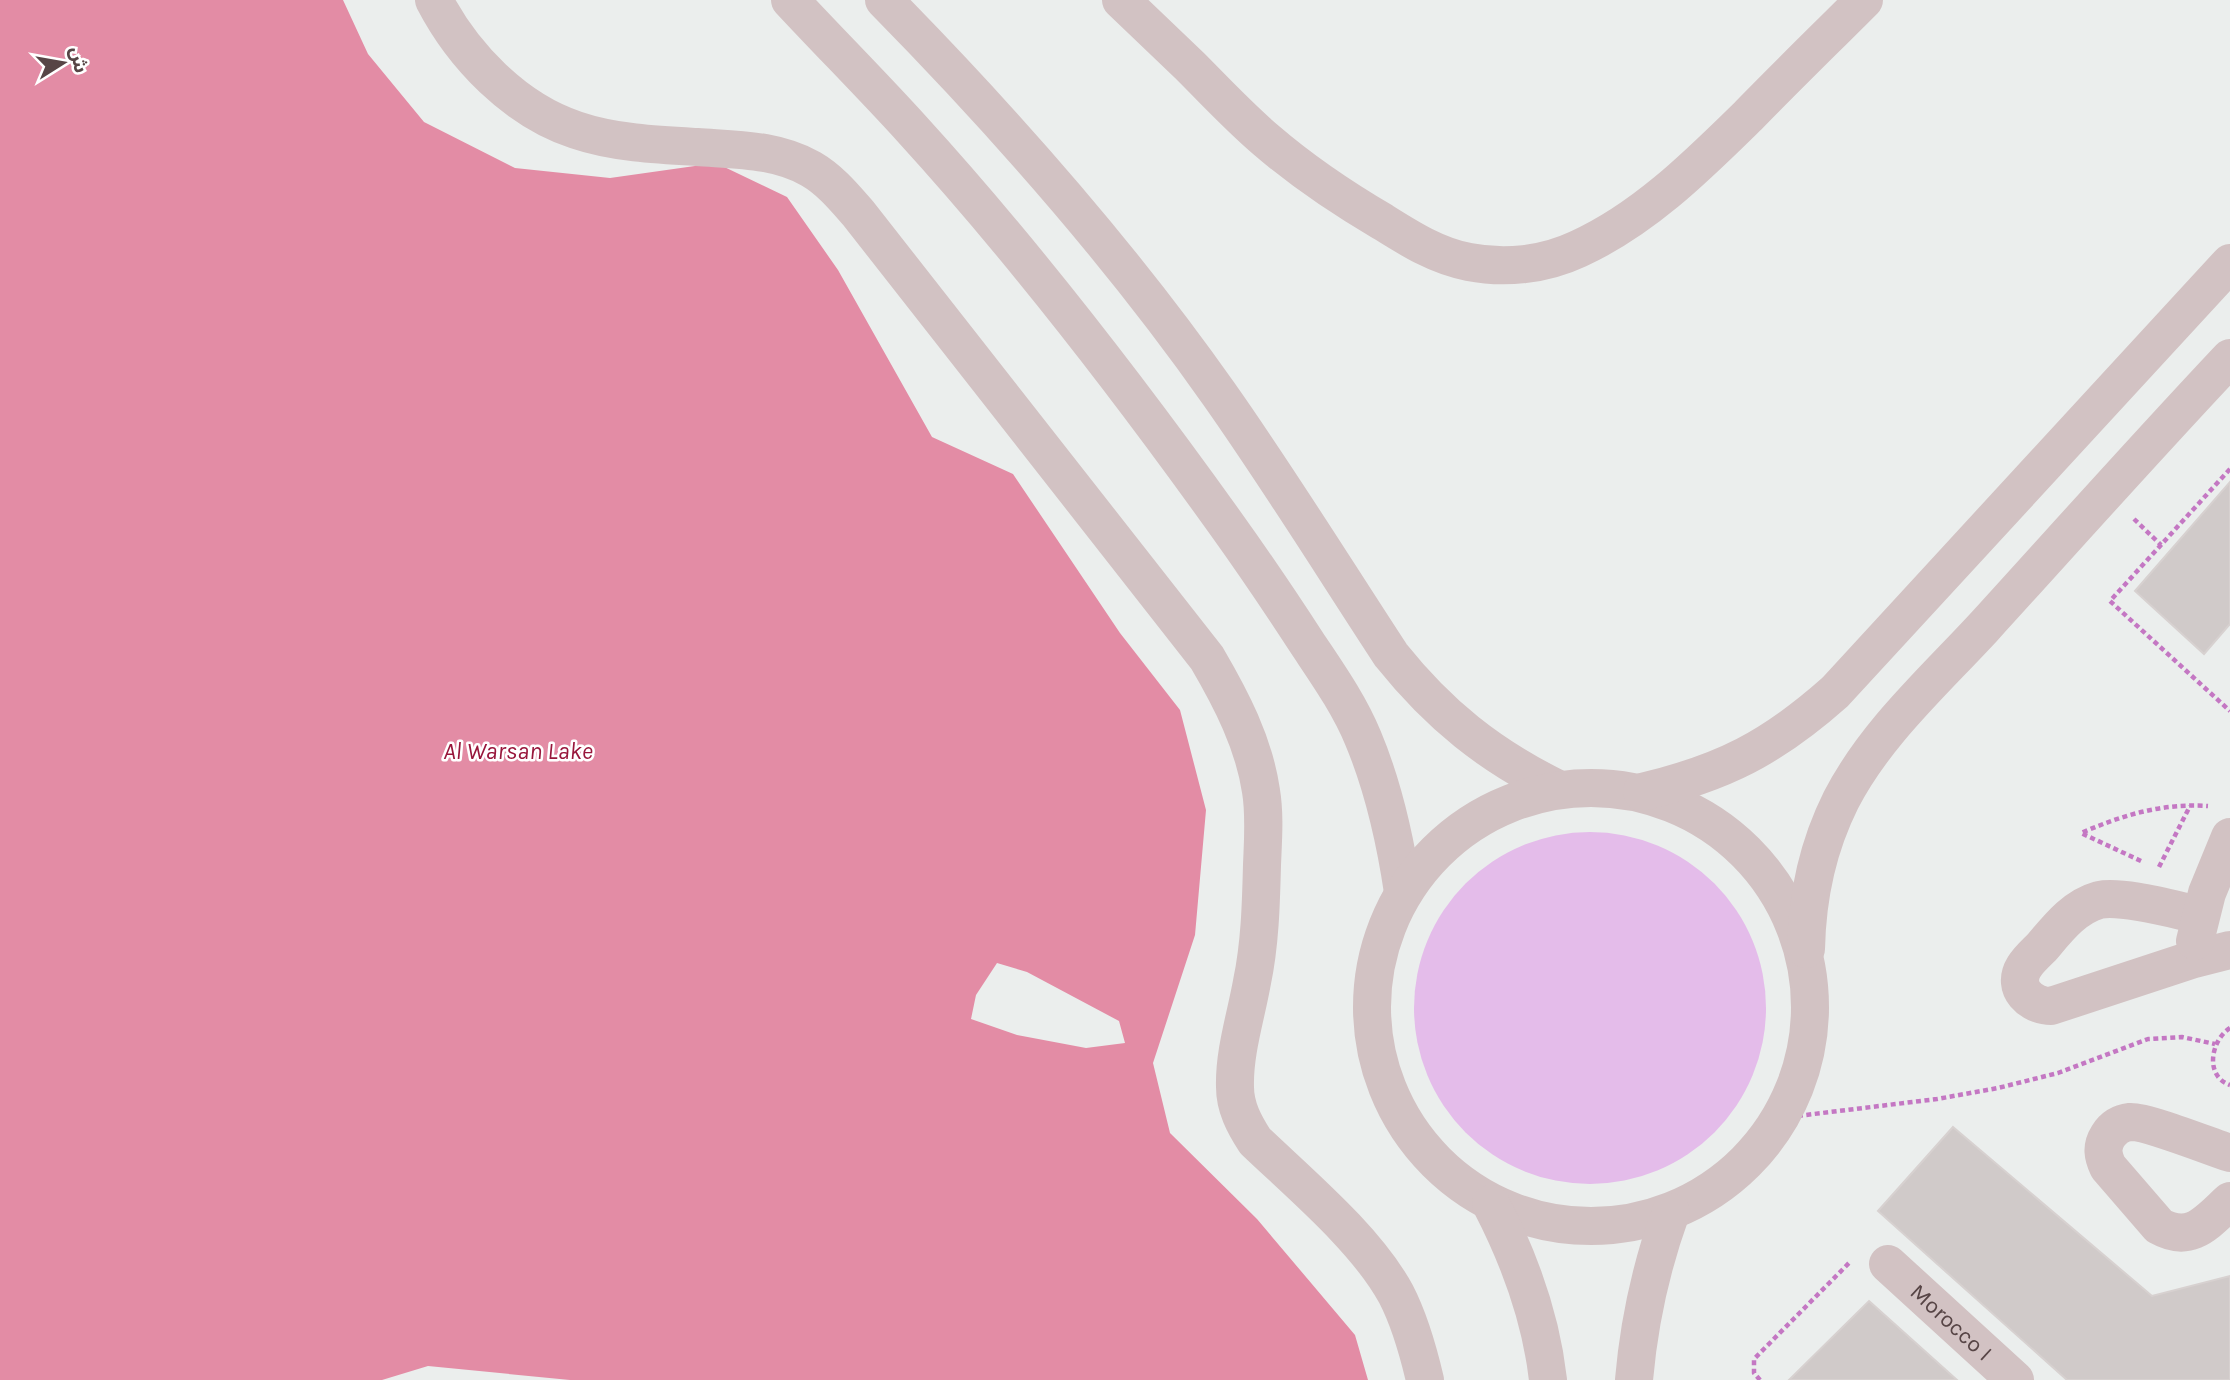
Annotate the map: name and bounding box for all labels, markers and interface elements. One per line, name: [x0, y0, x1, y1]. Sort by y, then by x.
north arrow: [28, 28, 98, 98]
text: ش: [65, 45, 92, 75]
water label: Al Warsan Lake: [443, 737, 593, 765]
street label: Morocco I: [1905, 1278, 1998, 1366]

